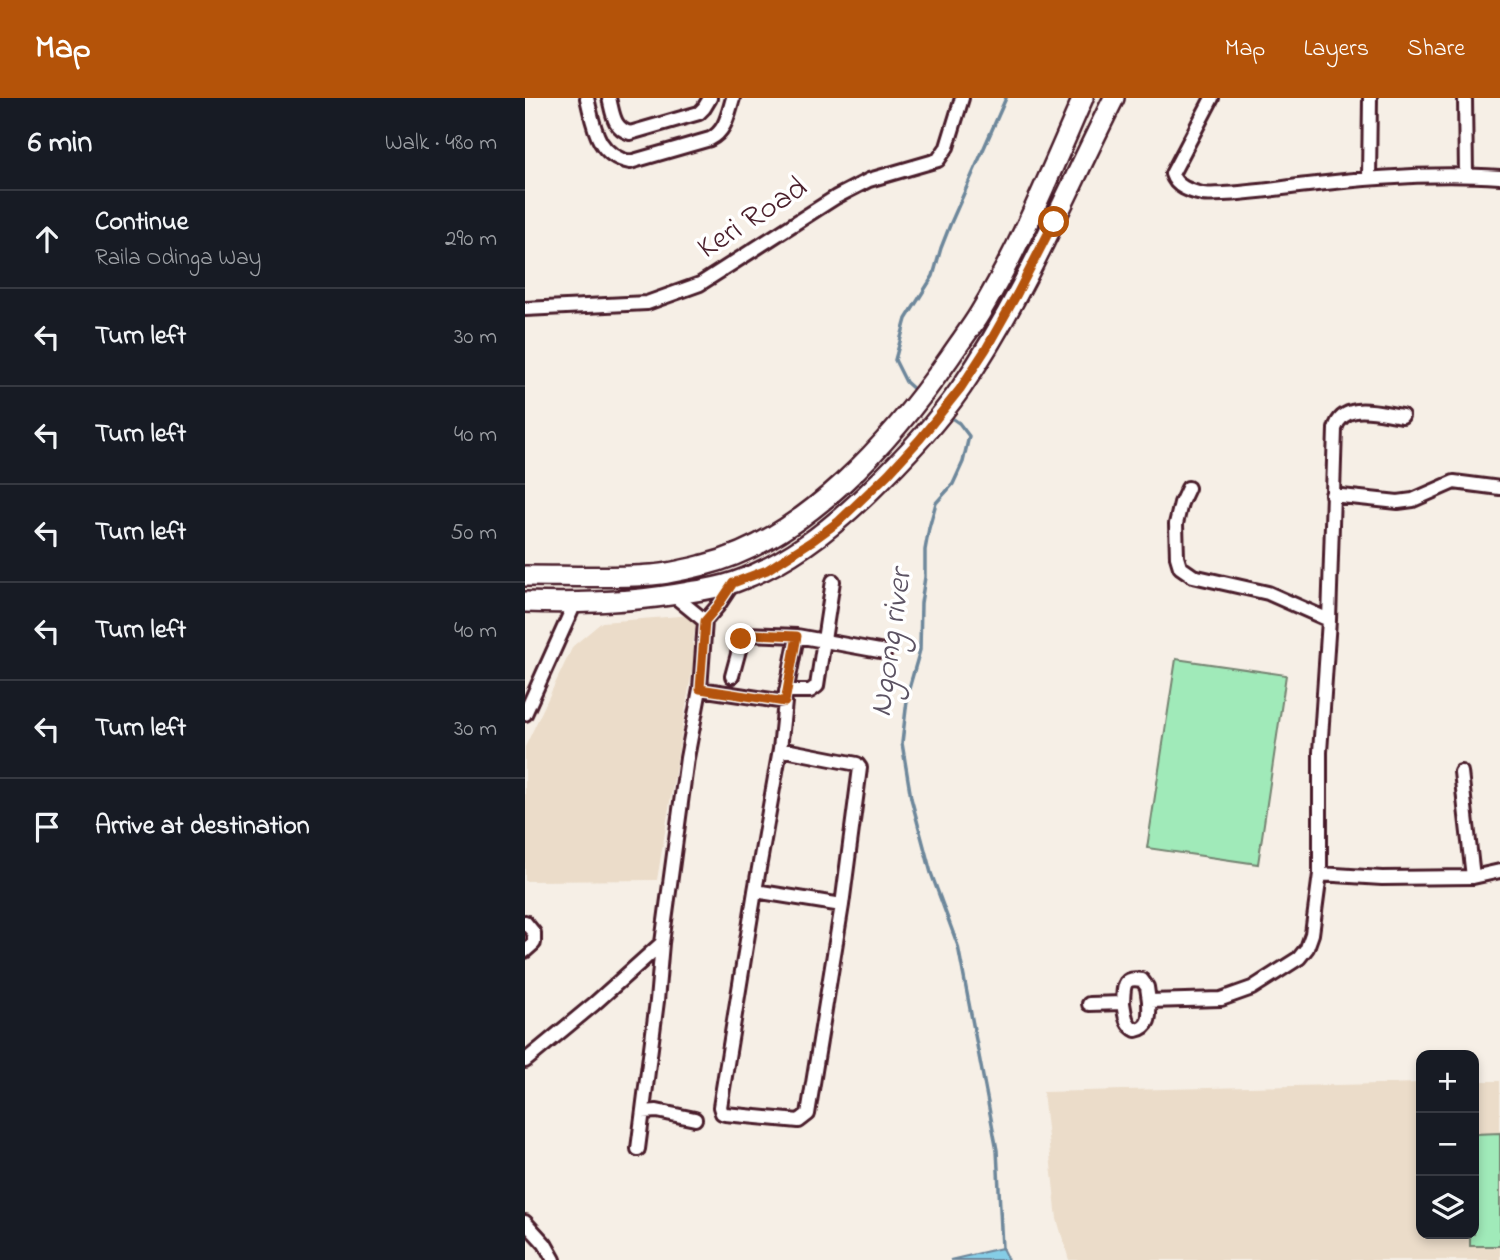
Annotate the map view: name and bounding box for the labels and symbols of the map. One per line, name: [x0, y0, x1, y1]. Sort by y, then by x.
street label: Keri Road: [689, 166, 817, 272]
route start: [1038, 206, 1069, 237]
water label: Ngong river: [858, 562, 928, 720]
route end: [725, 623, 756, 654]

